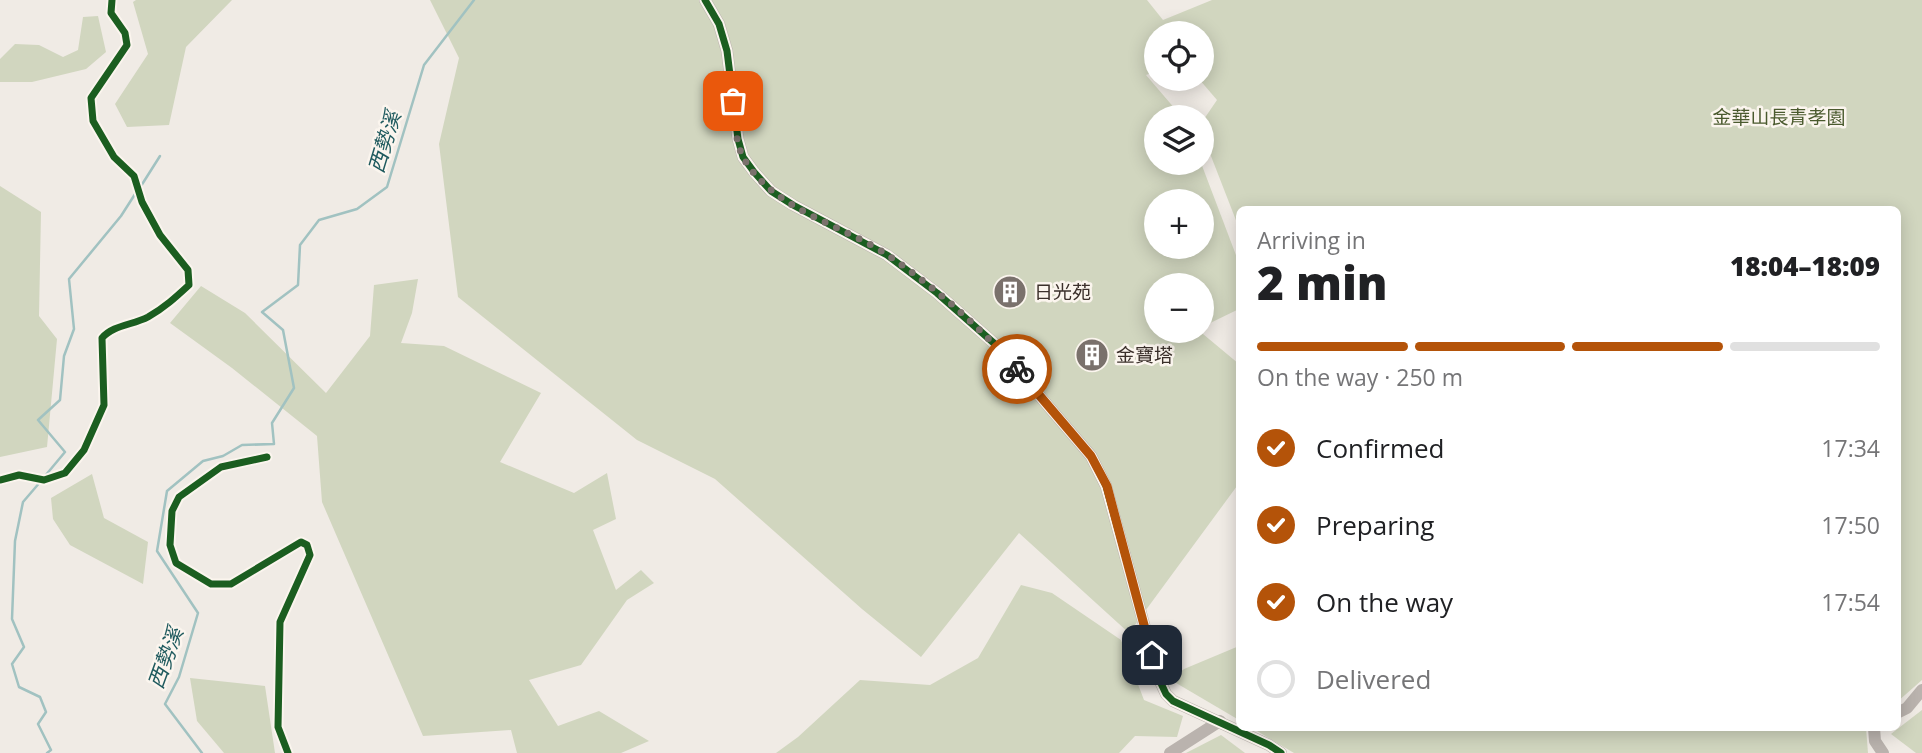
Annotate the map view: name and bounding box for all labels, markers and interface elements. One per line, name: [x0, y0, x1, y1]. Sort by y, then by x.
map controls: [1144, 21, 1214, 343]
button: locate: [1144, 21, 1214, 91]
pin: [703, 71, 763, 131]
icon: bag: [714, 82, 752, 120]
park label: 金華山長青孝園: [1712, 104, 1846, 130]
water label: 西勢溪: [361, 105, 407, 176]
button: layers: [1144, 105, 1214, 175]
button: +: [1144, 189, 1214, 259]
text: Arriving in: [1257, 224, 1366, 256]
text: 18:04–18:09: [1730, 248, 1880, 284]
text: 2 min: [1257, 251, 1388, 313]
building icon: 日光苑: [991, 273, 1029, 311]
button: −: [1144, 273, 1214, 343]
place label: 日光苑: [1034, 279, 1091, 305]
courier: [982, 334, 1052, 404]
building icon: 金寶塔: [1073, 336, 1111, 374]
place label: 金寶塔: [1116, 342, 1173, 368]
icon: bike: [998, 350, 1036, 388]
text: On the way · 250 m: [1257, 361, 1463, 393]
icon: check: [1257, 429, 1295, 467]
text: Confirmed: [1316, 430, 1444, 466]
text: 17:34: [1821, 432, 1880, 464]
icon: check: [1257, 506, 1295, 544]
text: Preparing: [1316, 507, 1434, 543]
text: 17:50: [1821, 509, 1880, 541]
icon: check: [1257, 583, 1295, 621]
text: On the way: [1316, 584, 1453, 620]
text: 17:54: [1821, 586, 1880, 618]
water label: 西勢溪: [141, 621, 190, 692]
pin: [1122, 625, 1182, 685]
icon: home: [1133, 636, 1171, 674]
text: Delivered: [1316, 661, 1431, 697]

